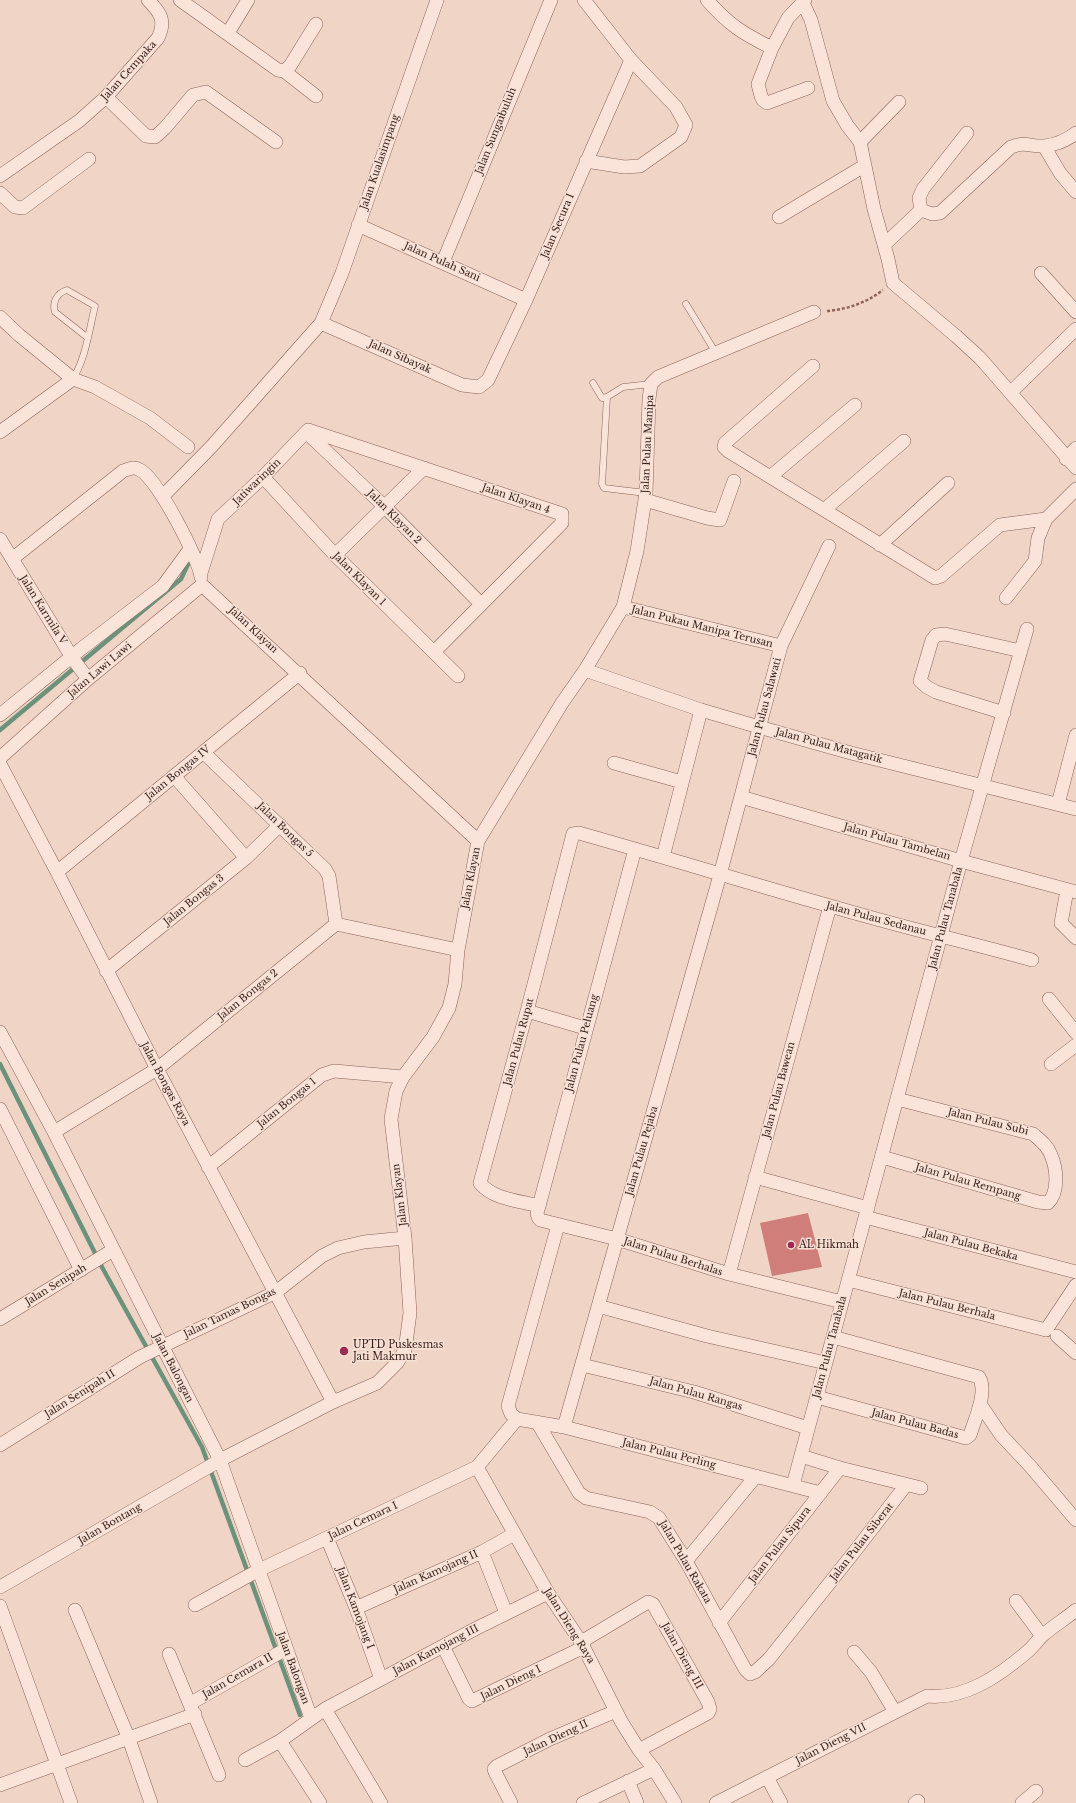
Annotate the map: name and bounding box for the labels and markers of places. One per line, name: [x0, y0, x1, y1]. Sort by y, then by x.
place label: AL Hikmah: [799, 1239, 859, 1251]
marker: AL Hikmah: [786, 1240, 796, 1250]
place label: UPTD Puskesmas Jati Makmur: [353, 1339, 443, 1362]
marker: UPTD Puskesmas Jati Makmur: [338, 1345, 350, 1357]

